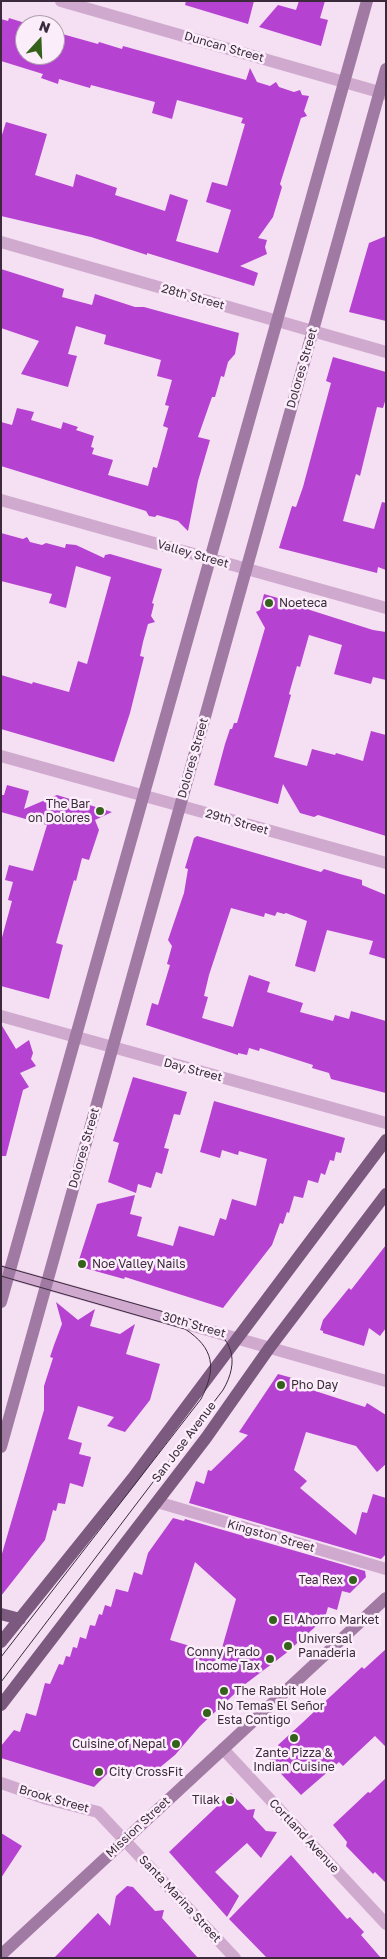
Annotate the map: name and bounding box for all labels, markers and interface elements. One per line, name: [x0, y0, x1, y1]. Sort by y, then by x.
north arrow: [15, 15, 65, 65]
text: N: [37, 17, 53, 36]
street label: Duncan Street: [182, 29, 266, 65]
street label: 28th Street: [160, 281, 226, 313]
street label: Dolores Street: [284, 326, 320, 410]
street label: Valley Street: [156, 537, 230, 571]
place label: Noeteca: [279, 596, 327, 610]
marker: Noeteca: [263, 597, 275, 609]
street label: Dolores Street: [175, 716, 211, 800]
place label: The Bar on Dolores: [28, 797, 90, 825]
marker: The Bar on Dolores: [94, 805, 106, 817]
street label: 29th Street: [204, 806, 270, 838]
street label: Day Street: [162, 1055, 224, 1085]
street label: Dolores Street: [66, 1106, 102, 1190]
place label: Noe Valley Nails: [92, 1257, 186, 1271]
marker: Noe Valley Nails: [76, 1258, 88, 1270]
street label: 30th Street: [161, 1309, 227, 1341]
place label: Pho Day: [291, 1378, 338, 1392]
marker: Pho Day: [275, 1379, 287, 1391]
street label: San Jose Avenue: [149, 1399, 219, 1485]
street label: Kingston Street: [226, 1517, 316, 1555]
place label: Tea Rex: [299, 1573, 343, 1587]
marker: Tea Rex: [347, 1574, 359, 1586]
place label: El Ahorro Market: [283, 1613, 379, 1627]
marker: El Ahorro Market: [267, 1614, 279, 1626]
place label: Universal Panaderia: [298, 1632, 356, 1660]
marker: Universal Panaderia: [282, 1640, 294, 1652]
place label: Conny Prado Income Tax: [187, 1645, 260, 1673]
marker: Conny Prado Income Tax: [264, 1653, 276, 1665]
place label: The Rabbit Hole: [234, 1684, 326, 1698]
marker: The Rabbit Hole: [218, 1685, 230, 1697]
place label: No Temas El Señor Esta Contigo: [217, 1699, 324, 1727]
marker: No Temas El Señor Esta Contigo: [201, 1707, 213, 1719]
marker: Zante Pizza & Indian Cuisine: [288, 1732, 300, 1744]
place label: Cuisine of Nepal: [72, 1737, 166, 1751]
marker: Cuisine of Nepal: [170, 1738, 182, 1750]
place label: Zante Pizza & Indian Cuisine: [253, 1746, 335, 1774]
place label: City CrossFit: [109, 1765, 183, 1779]
marker: City CrossFit: [93, 1766, 105, 1778]
street label: Brook Street: [17, 1782, 91, 1816]
place label: Tilak: [192, 1793, 220, 1807]
street label: Mission Street: [103, 1794, 173, 1860]
marker: Tilak: [224, 1794, 236, 1806]
street label: Cortland Avenue: [266, 1796, 342, 1876]
street label: Santa Marina Street: [136, 1852, 224, 1946]

